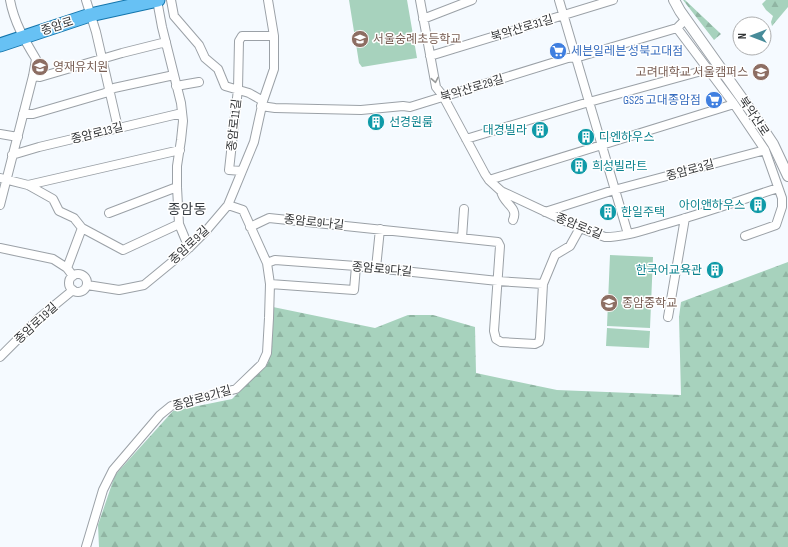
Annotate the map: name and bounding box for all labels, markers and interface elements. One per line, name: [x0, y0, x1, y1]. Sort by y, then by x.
street label: 북악산로31길: [489, 12, 555, 45]
street label: 종암로: [39, 14, 75, 39]
north arrow: [732, 16, 772, 56]
school or university icon: 서울숭례초등학교: [350, 29, 370, 49]
place label: 서울숭례초등학교: [373, 32, 461, 47]
text: N: [736, 33, 749, 39]
supermarket icon: 세븐일레븐 성북고대점: [548, 41, 568, 61]
place label: 세븐일레븐 성북고대점: [571, 44, 683, 59]
school or university icon: 영재유치원: [30, 57, 50, 77]
place label: 영재유치원: [53, 60, 108, 75]
school or university icon: 고려대학교 서울캠퍼스: [751, 62, 771, 82]
place label: 고려대학교 서울캠퍼스: [636, 65, 748, 80]
street label: 북악산로29길: [439, 72, 506, 105]
one-way arrow: [430, 76, 438, 83]
supermarket icon: GS25 고대종암점: [704, 90, 724, 110]
place label: GS25 고대종암점: [623, 93, 701, 108]
street label: 북악산로: [735, 94, 772, 139]
street label: 종암로11길: [224, 98, 245, 152]
building icon: 선경원룸: [366, 112, 386, 132]
place label: 선경원룸: [389, 115, 433, 130]
street label: 종암로13길: [69, 120, 125, 147]
building icon: 대경빌라: [530, 120, 550, 140]
place label: 대경빌라: [483, 123, 527, 138]
building icon: 디엔하우스: [576, 127, 596, 147]
place label: 디엔하우스: [599, 130, 654, 145]
building icon: 희성빌라트: [569, 156, 589, 176]
street label: 종암로3길: [664, 157, 716, 184]
place label: 희성빌라트: [592, 159, 647, 174]
building icon: 아이앤하우스: [748, 195, 768, 215]
place label: 아이앤하우스: [679, 198, 745, 213]
district label: 종암동: [168, 201, 206, 218]
building icon: 한일주택: [598, 202, 618, 222]
place label: 한일주택: [621, 205, 665, 220]
street label: 종암로5길: [553, 210, 604, 243]
street label: 종암로9나길: [283, 212, 345, 233]
street label: 종암로9길: [166, 223, 213, 268]
street label: 종암로9다길: [351, 259, 413, 280]
building icon: 한국어교육관: [705, 260, 725, 280]
place label: 한국어교육관: [636, 263, 702, 278]
school or university icon: 종암중학교: [599, 293, 619, 313]
place label: 종암중학교: [622, 296, 677, 311]
street label: 종암로19길: [12, 300, 61, 347]
street label: 종암로9가길: [171, 383, 233, 414]

